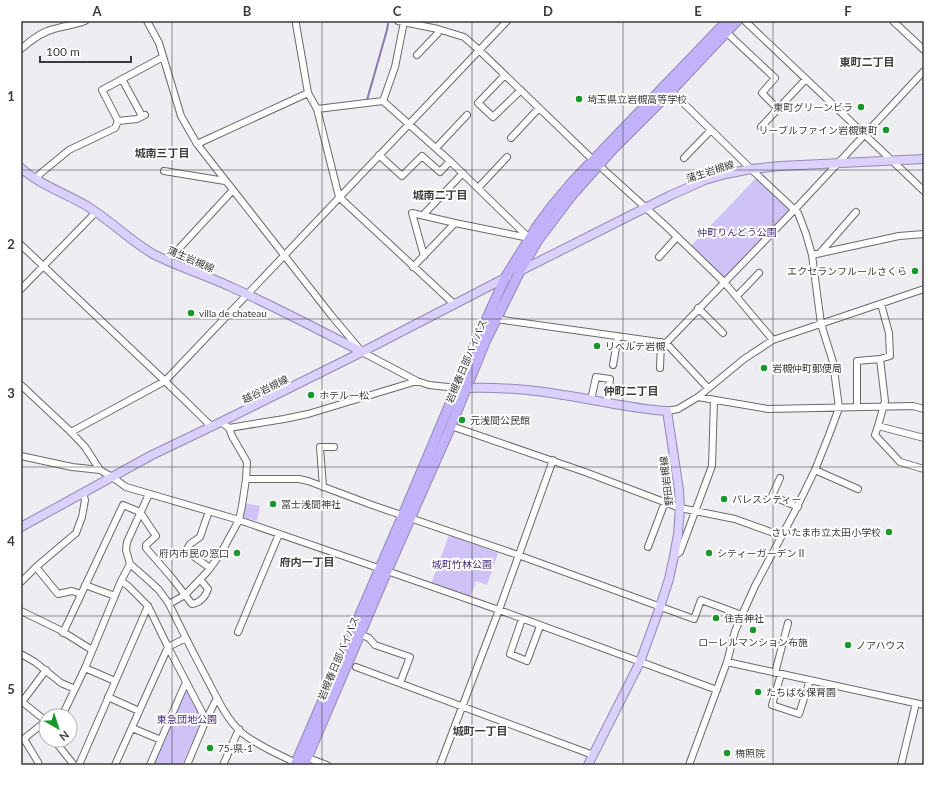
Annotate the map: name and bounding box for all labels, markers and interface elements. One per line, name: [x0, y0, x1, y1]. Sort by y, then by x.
text: A: [91, 3, 102, 19]
text: B: [243, 3, 252, 19]
text: C: [393, 3, 402, 19]
text: D: [543, 3, 553, 19]
text: E: [694, 3, 702, 19]
text: F: [844, 3, 852, 19]
scale bar: [40, 38, 131, 64]
text: 100 m: [46, 44, 80, 59]
district label: 東町二丁目: [840, 55, 895, 68]
text: 1: [7, 88, 15, 104]
place label: 埼玉県立岩槻高等学校: [587, 93, 687, 105]
marker: 埼玉県立岩槻高等学校: [574, 94, 584, 104]
place label: 東町グリーンビラ: [774, 101, 853, 113]
marker: 東町グリーンビラ: [856, 102, 866, 112]
place label: リーブルファイン岩槻東町: [759, 124, 878, 136]
marker: リーブルファイン岩槻東町: [881, 125, 891, 135]
district label: 城南三丁目: [135, 146, 190, 159]
street label: 蒲生岩槻線: [684, 158, 736, 184]
district label: 城南二丁目: [413, 188, 468, 201]
park label: 仲町りんどう公園: [697, 226, 777, 238]
text: 2: [7, 236, 15, 252]
street label: 蒲生岩槻線: [166, 244, 216, 274]
place label: エクセランフルールさくら: [787, 265, 907, 277]
marker: エクセランフルールさくら: [910, 266, 920, 276]
place label: villa de chateau: [199, 307, 267, 319]
marker: villa de chateau: [186, 308, 196, 318]
street label: 岩槻春日部バイパス: [443, 317, 489, 405]
place label: リベルテ岩槻: [605, 340, 666, 352]
marker: リベルテ岩槻: [592, 341, 602, 351]
place label: 岩槻仲町郵便局: [772, 362, 842, 374]
marker: 岩槻仲町郵便局: [759, 363, 769, 373]
street label: 越谷岩槻線: [240, 373, 290, 405]
district label: 仲町二丁目: [604, 384, 659, 397]
text: 3: [7, 385, 15, 401]
place label: ホテル一松: [319, 389, 369, 401]
marker: ホテル一松: [306, 390, 316, 400]
place label: 元浅間公民館: [470, 414, 530, 426]
marker: 元浅間公民館: [457, 415, 467, 425]
street label: 野田岩槻線: [657, 455, 675, 507]
place label: パレスシティー: [732, 493, 801, 505]
marker: パレスシティー: [719, 494, 729, 504]
place label: 冨士浅間神社: [281, 498, 341, 510]
marker: 冨士浅間神社: [268, 499, 278, 509]
place label: さいたま市立太田小学校: [771, 526, 881, 538]
marker: さいたま市立太田小学校: [884, 527, 894, 537]
text: 4: [7, 533, 15, 549]
place label: 府内市民の窓口: [159, 547, 229, 559]
place label: シティーガーデンⅡ: [717, 547, 806, 559]
marker: 府内市民の窓口: [232, 548, 242, 558]
marker: シティーガーデンⅡ: [704, 548, 714, 558]
district label: 府内一丁目: [280, 555, 335, 568]
park label: 城町竹林公園: [432, 558, 492, 570]
place label: 住吉神社: [724, 612, 764, 624]
marker: 住吉神社: [711, 613, 721, 623]
street label: 岩槻春日部バイパス: [315, 614, 361, 702]
marker: ローレルマンション布施: [748, 625, 758, 635]
place label: ローレルマンション布施: [698, 636, 808, 648]
place label: ノアハウス: [856, 639, 906, 651]
marker: ノアハウス: [843, 640, 853, 650]
text: 5: [7, 681, 15, 697]
place label: たちばな保育園: [766, 686, 836, 698]
marker: たちばな保育園: [753, 687, 763, 697]
north arrow: [38, 708, 78, 748]
park label: 東急団地公園: [157, 713, 217, 725]
district label: 城町一丁目: [453, 724, 508, 737]
text: N: [57, 728, 72, 744]
place label: 75-県-1: [218, 742, 253, 754]
marker: 75-県-1: [205, 743, 215, 753]
place label: 梅照院: [735, 747, 765, 759]
marker: 梅照院: [722, 748, 732, 758]

